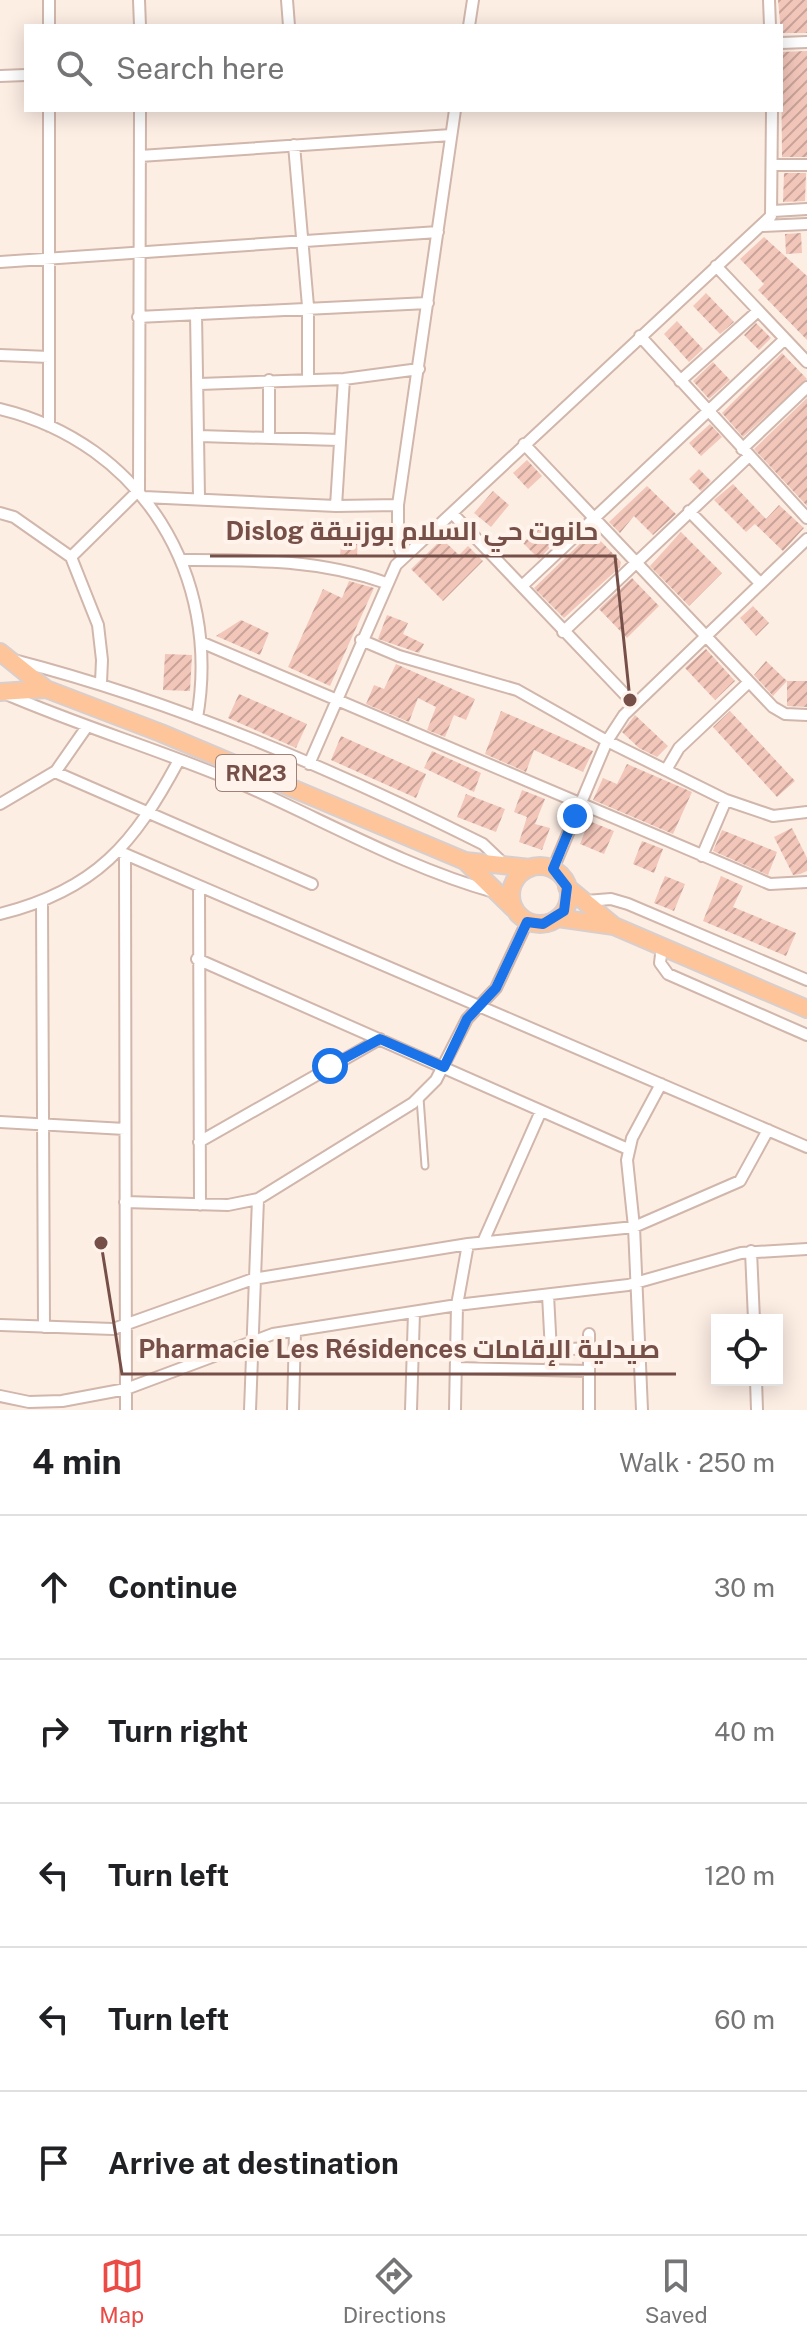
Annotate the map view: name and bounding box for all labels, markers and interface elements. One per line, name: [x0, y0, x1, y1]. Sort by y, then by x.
search box: [24, 24, 783, 112]
icon: search: [52, 46, 96, 90]
text: Search here: [116, 50, 284, 86]
callout: Dislog حانوت حي السلام بوزنيقة: [210, 506, 615, 556]
text: Dislog حانوت حي السلام بوزنيقة: [226, 515, 598, 552]
road number: RN23: [216, 755, 296, 791]
route end: [557, 798, 593, 834]
route start: [312, 1048, 348, 1084]
map controls: [711, 1314, 783, 1386]
button: locate: [711, 1314, 783, 1386]
callout: Pharmacie Les Résidences صيدلية الإقامات: [122, 1324, 676, 1374]
text: Pharmacie Les Résidences صيدلية الإقامات: [138, 1333, 660, 1366]
text: 4 min: [32, 1442, 122, 1482]
text: Walk · 250 m: [619, 1447, 775, 1478]
icon: ahead: [32, 1565, 76, 1609]
text: Continue: [108, 1569, 238, 1605]
text: 30 m: [714, 1572, 775, 1603]
icon: right: [32, 1709, 76, 1753]
text: Turn right: [108, 1713, 248, 1749]
text: 40 m: [714, 1716, 775, 1747]
icon: left: [32, 1853, 76, 1897]
text: Turn left: [108, 1857, 229, 1893]
text: 120 m: [704, 1860, 775, 1891]
icon: left: [32, 1997, 76, 2041]
text: Turn left: [108, 2001, 229, 2037]
text: 60 m: [714, 2004, 775, 2035]
icon: arrive: [32, 2141, 76, 2185]
text: Arrive at destination: [108, 2145, 399, 2181]
tab: Map: [99, 2254, 144, 2328]
tab: Directions: [343, 2254, 446, 2328]
tab: Saved: [645, 2254, 708, 2328]

